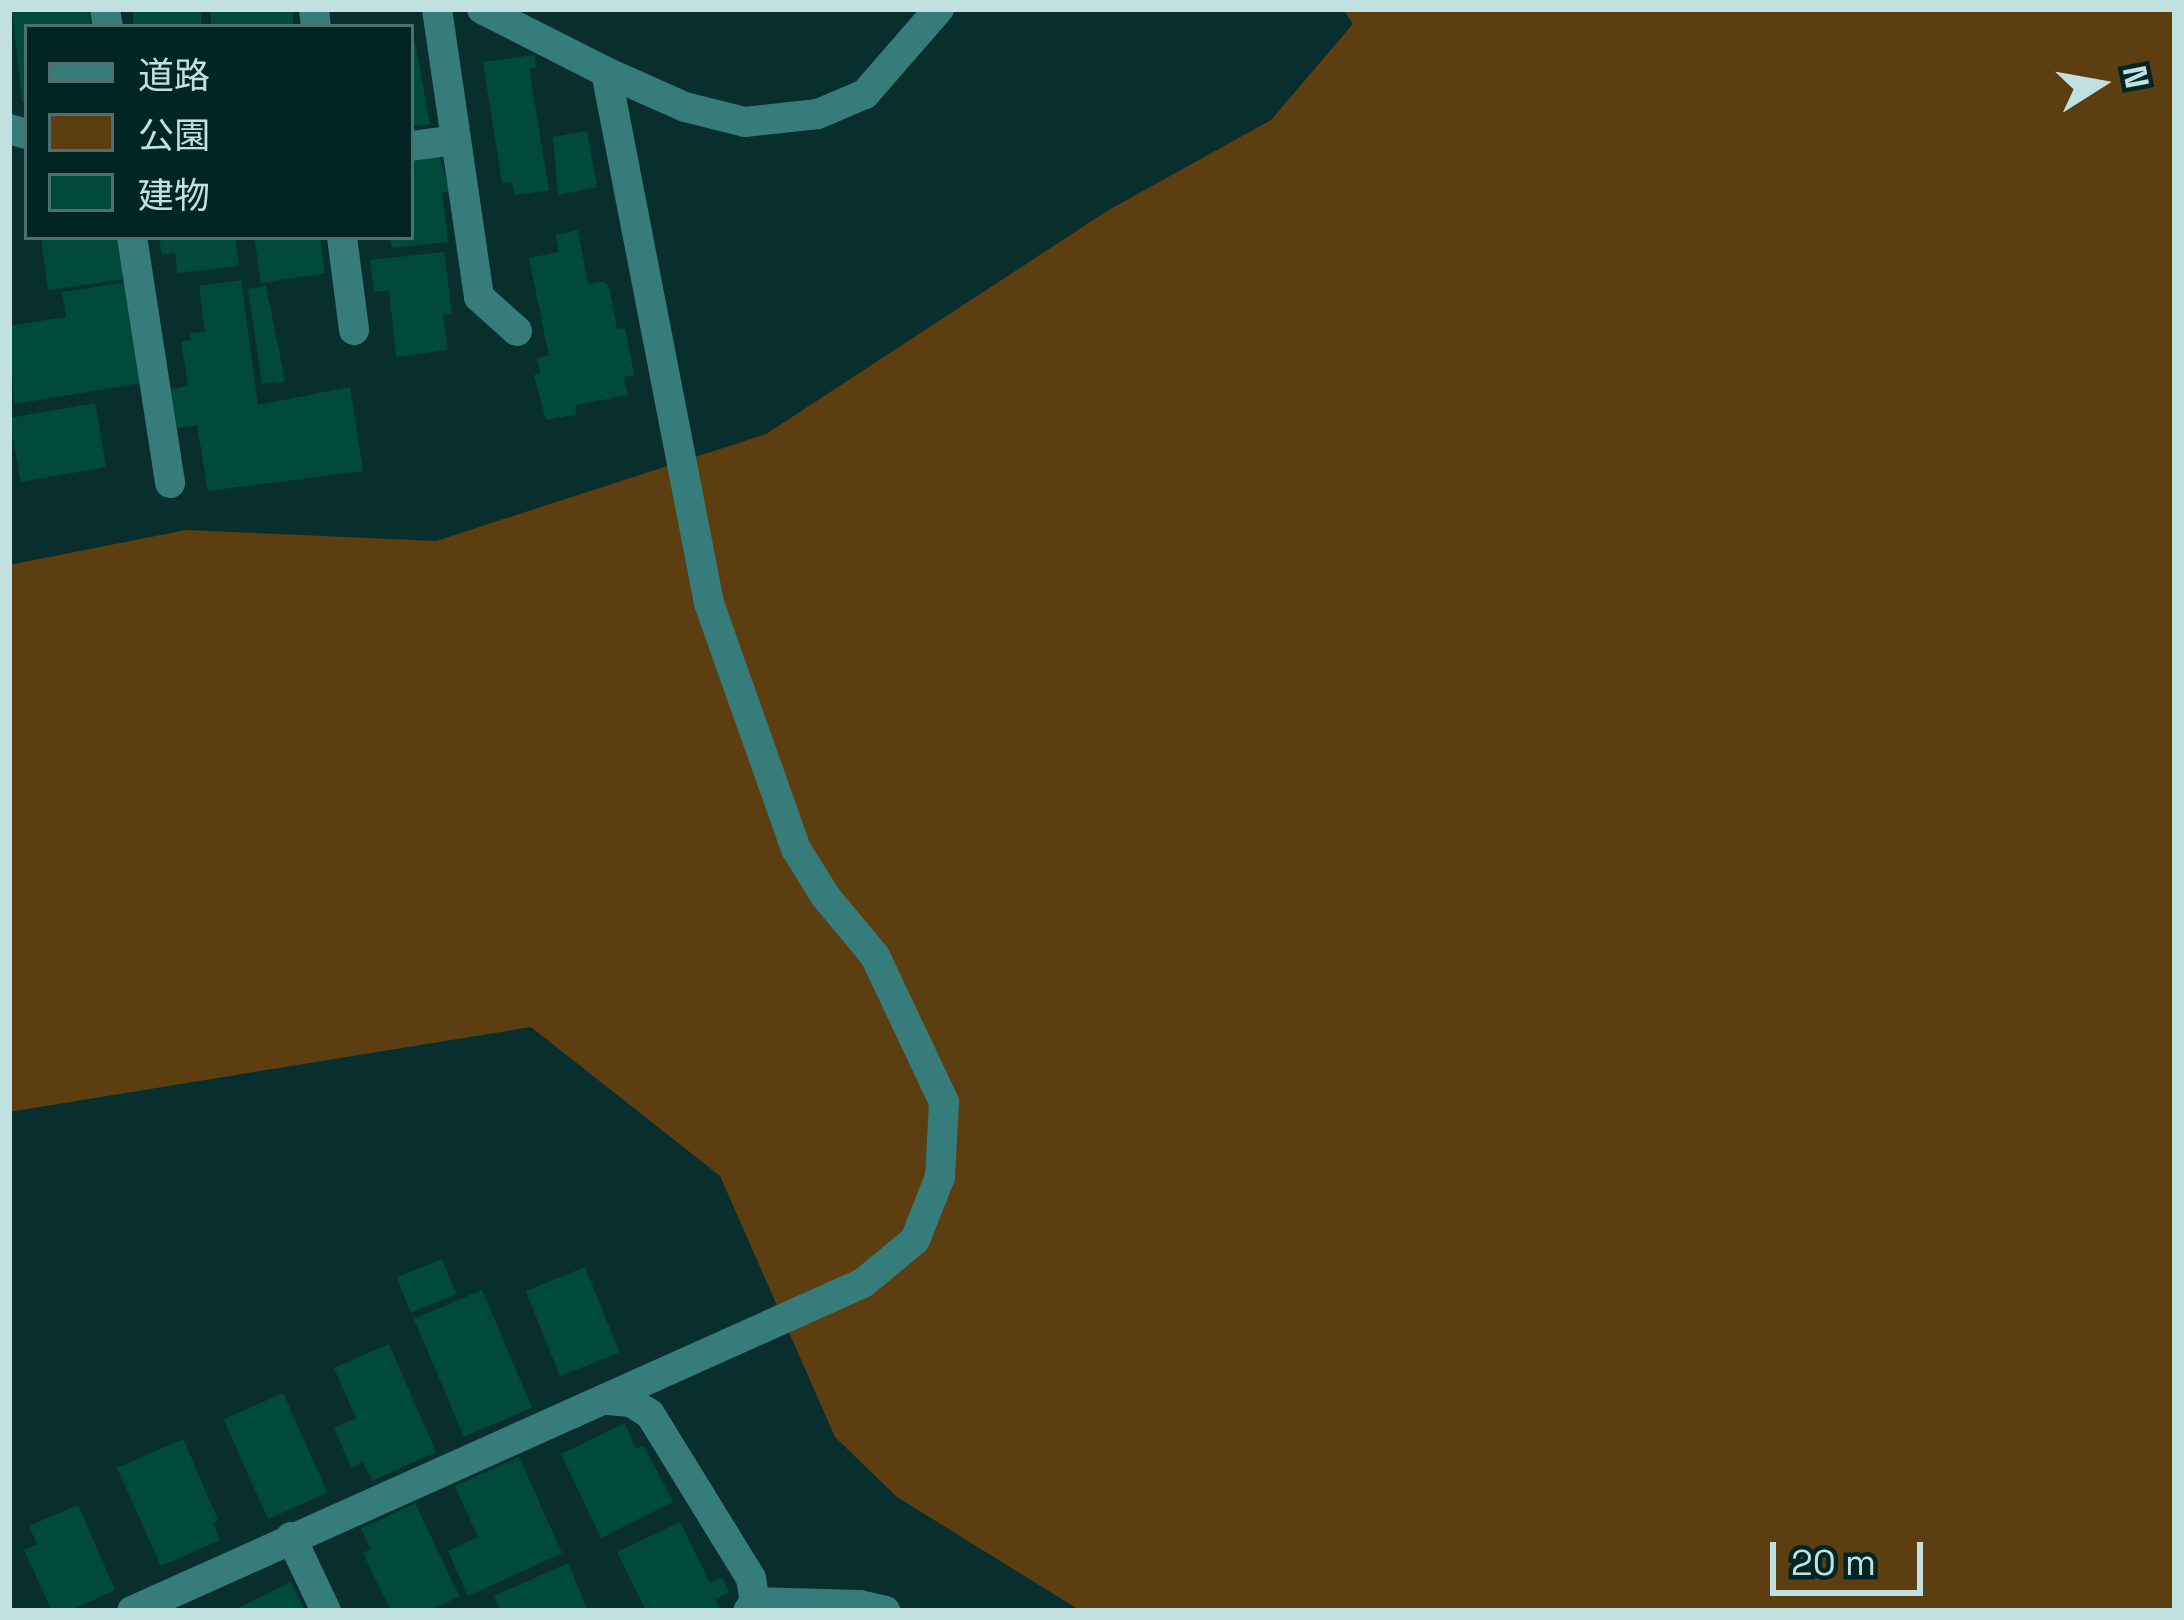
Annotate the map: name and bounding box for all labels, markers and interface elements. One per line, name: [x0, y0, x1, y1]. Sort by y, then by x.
legend: [24, 24, 414, 240]
north arrow: [2040, 24, 2160, 144]
text: 道路: [138, 53, 210, 99]
text: N: [2113, 62, 2158, 92]
text: 公園: [138, 113, 210, 159]
text: 建物: [138, 173, 210, 219]
scale bar: [1776, 1518, 1929, 1592]
text: 20 m: [1791, 1540, 1876, 1586]

